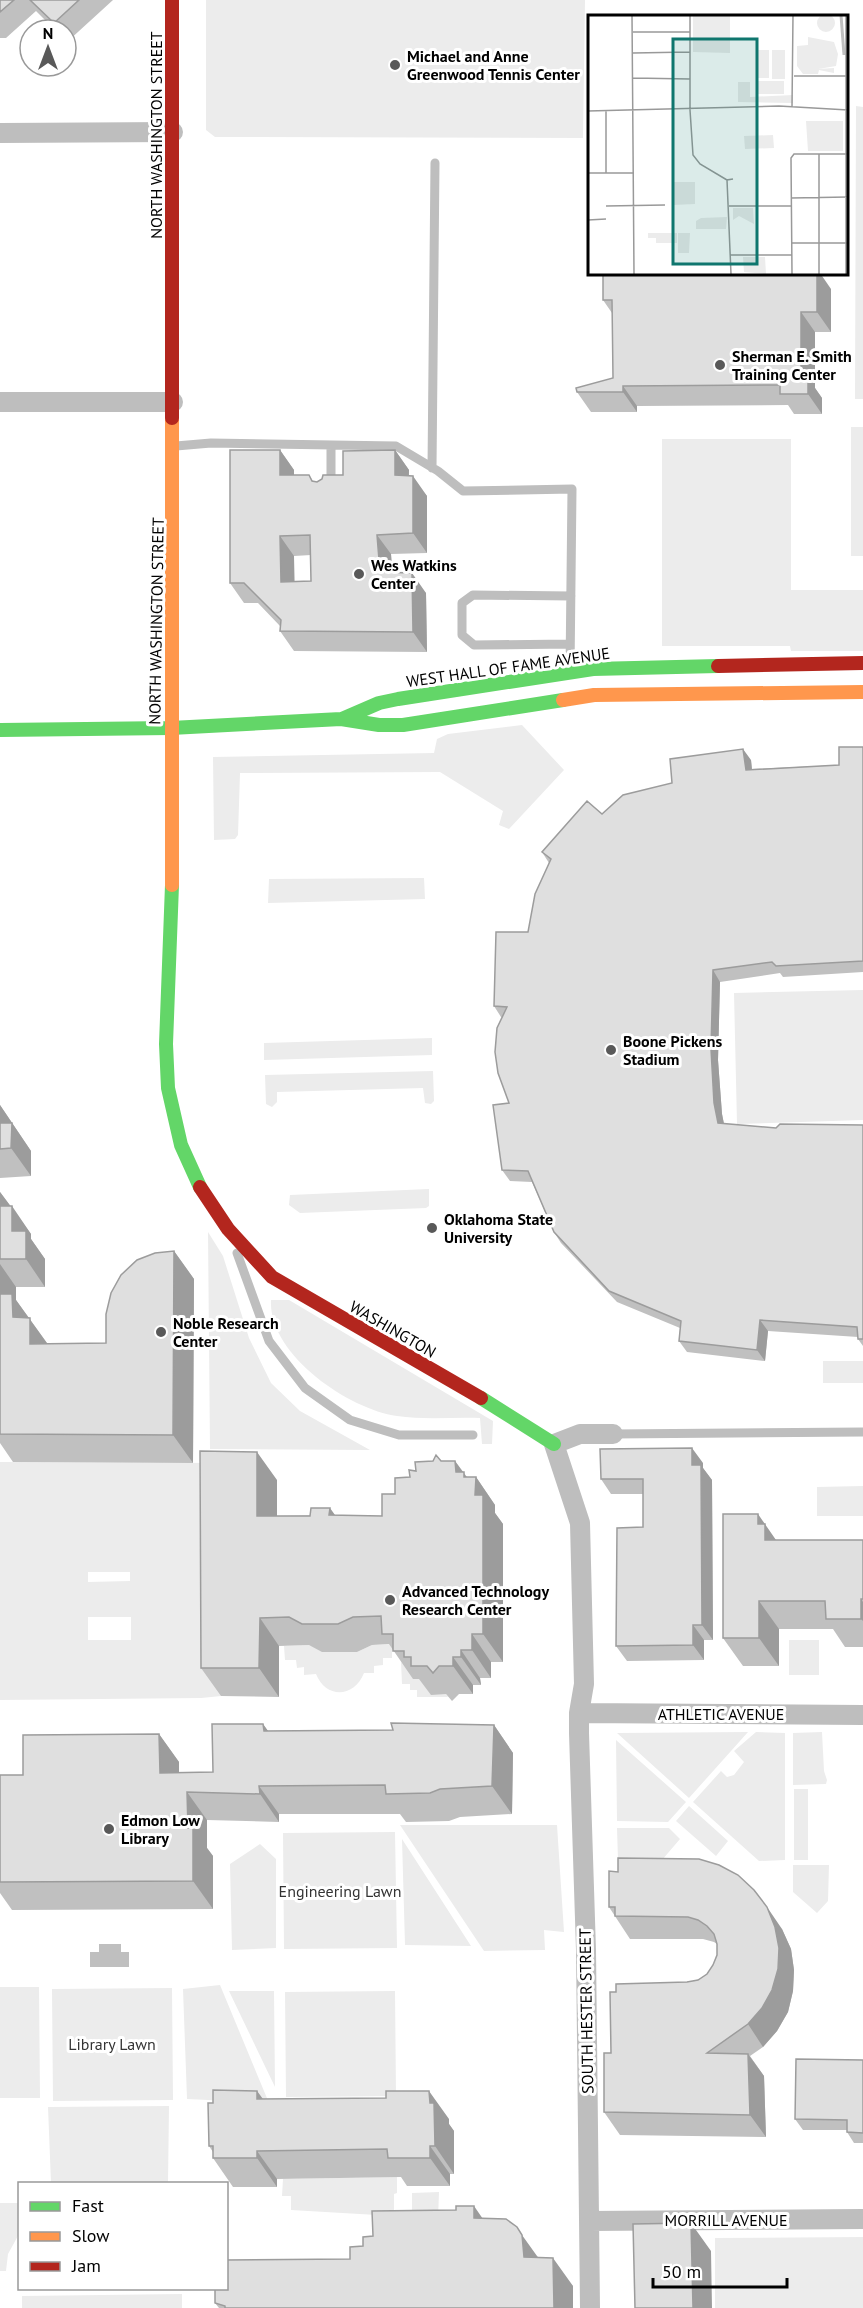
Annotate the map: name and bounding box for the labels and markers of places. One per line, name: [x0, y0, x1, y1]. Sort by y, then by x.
place label: Michael and Anne Greenwood Tennis Center: [407, 46, 580, 84]
marker: Michael and Anne Greenwood Tennis Center: [388, 58, 402, 72]
place label: Sherman E. Smith Training Center: [732, 346, 852, 384]
marker: Sherman E. Smith Training Center: [713, 358, 727, 372]
place label: Wes Watkins Center: [371, 555, 457, 593]
marker: Wes Watkins Center: [352, 567, 366, 581]
place label: Boone Pickens Stadium: [623, 1031, 722, 1069]
marker: Boone Pickens Stadium: [604, 1043, 618, 1057]
place label: Oklahoma State University: [444, 1209, 553, 1247]
marker: Oklahoma State University: [425, 1221, 439, 1235]
place label: Noble Research Center: [173, 1313, 279, 1351]
marker: Noble Research Center: [154, 1325, 168, 1339]
place label: Advanced Technology Research Center: [402, 1581, 549, 1619]
marker: Advanced Technology Research Center: [383, 1593, 397, 1607]
place label: Edmon Low Library: [121, 1810, 200, 1848]
marker: Edmon Low Library: [102, 1822, 116, 1836]

